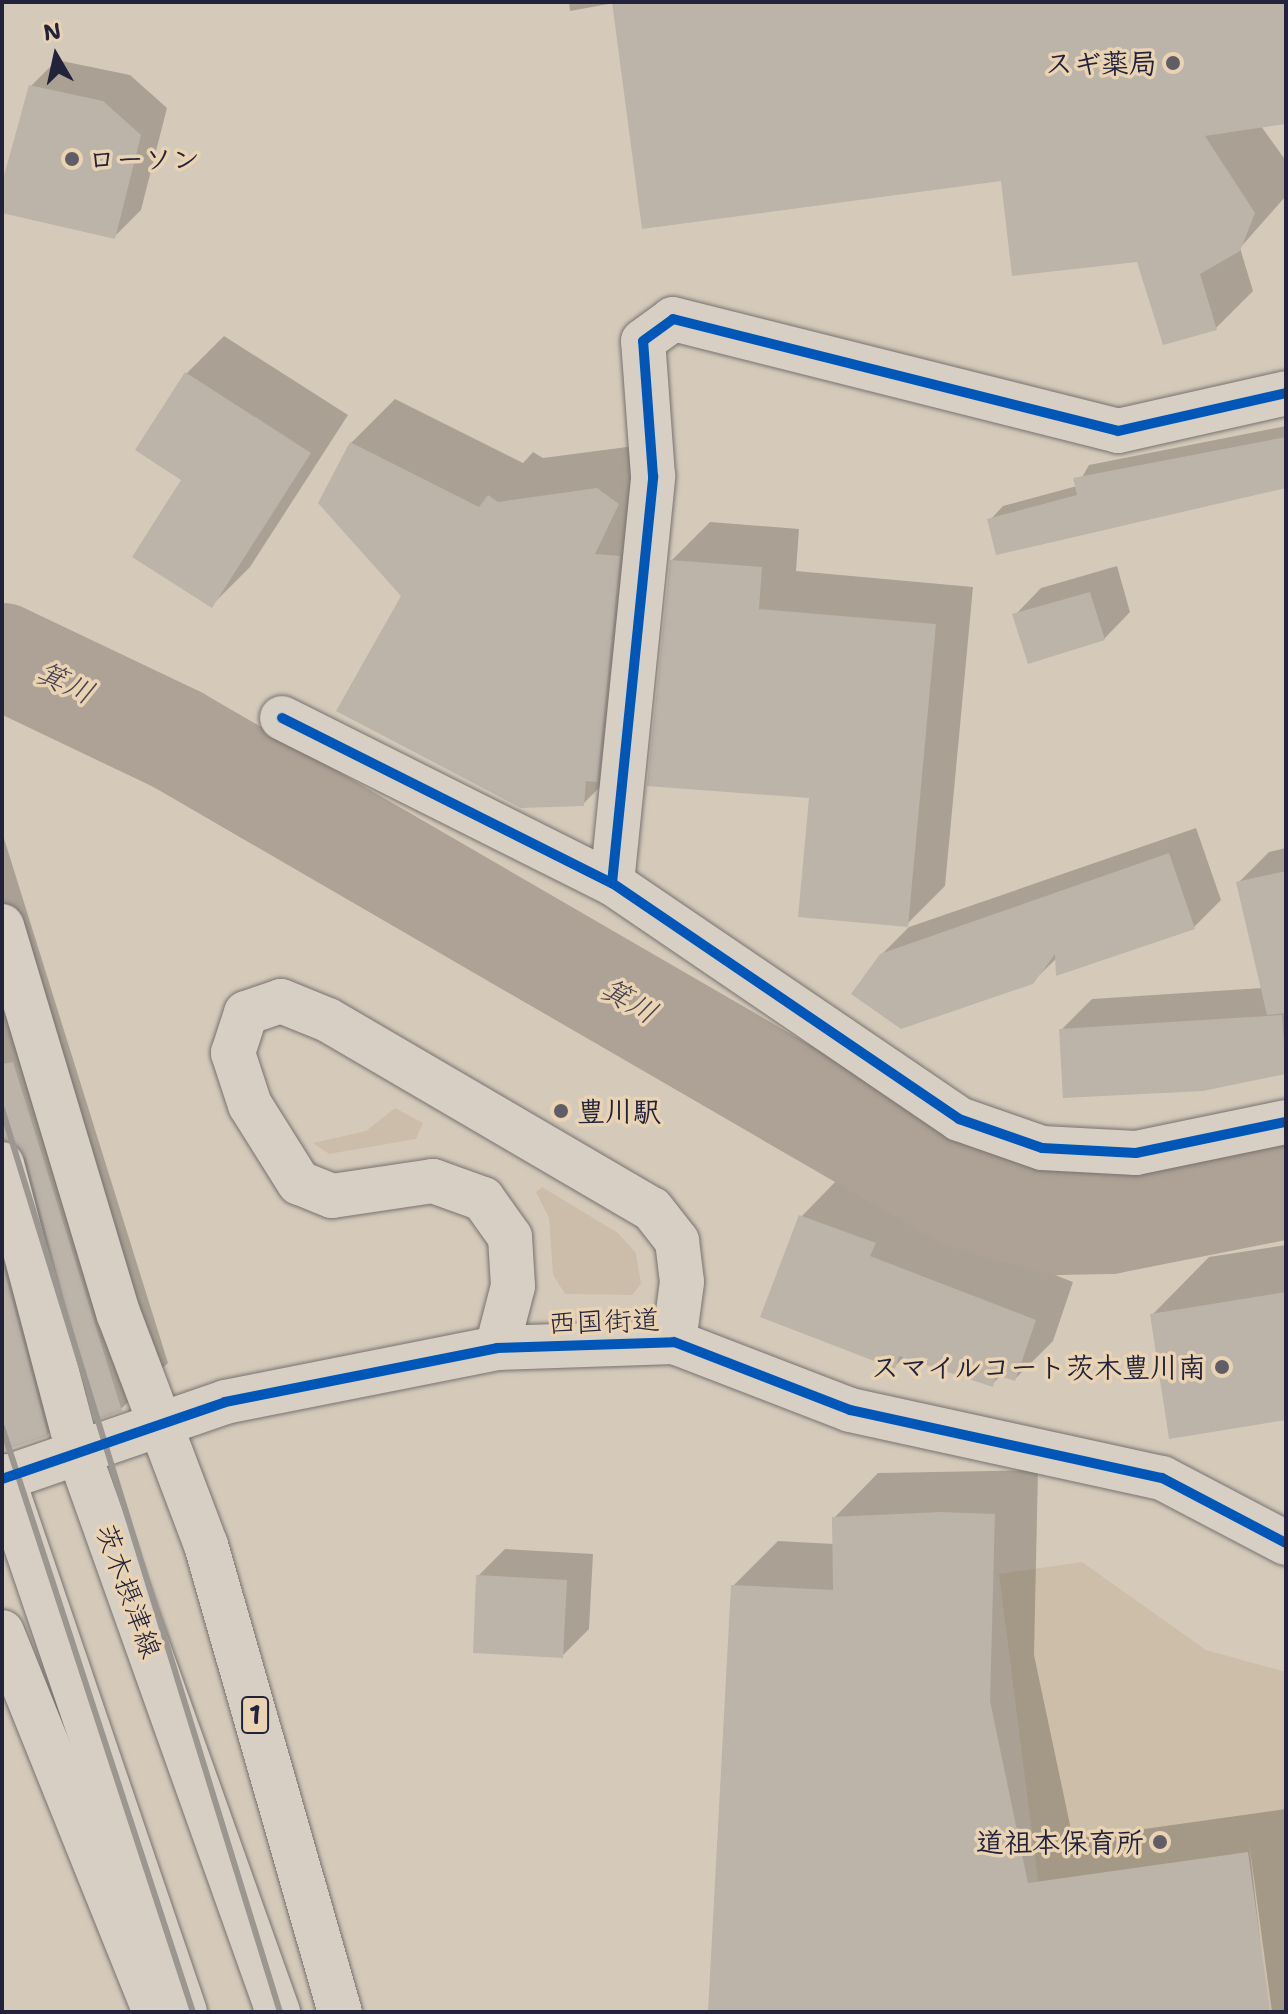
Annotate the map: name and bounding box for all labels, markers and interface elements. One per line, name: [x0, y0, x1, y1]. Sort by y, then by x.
north arrow: [16, 16, 96, 96]
text: N: [41, 16, 63, 47]
place label: スギ薬局: [1045, 46, 1157, 80]
marker: スギ薬局: [1164, 54, 1182, 72]
place label: ローソン: [88, 142, 200, 176]
marker: ローソン: [63, 150, 81, 168]
water label: 箕川: [30, 654, 100, 712]
water label: 箕川: [594, 970, 664, 1032]
place label: 豊川駅: [577, 1094, 661, 1128]
marker: 豊川駅: [552, 1102, 570, 1120]
street label: 西国街道: [547, 1302, 661, 1340]
place label: スマイルコート茨木豊川南: [870, 1350, 1206, 1384]
marker: スマイルコート茨木豊川南: [1213, 1358, 1231, 1376]
street label: 茨木摂津線: [89, 1519, 169, 1663]
road number: 1: [241, 1693, 269, 1737]
place label: 道祖本保育所: [976, 1825, 1144, 1859]
marker: 道祖本保育所: [1151, 1833, 1169, 1851]

